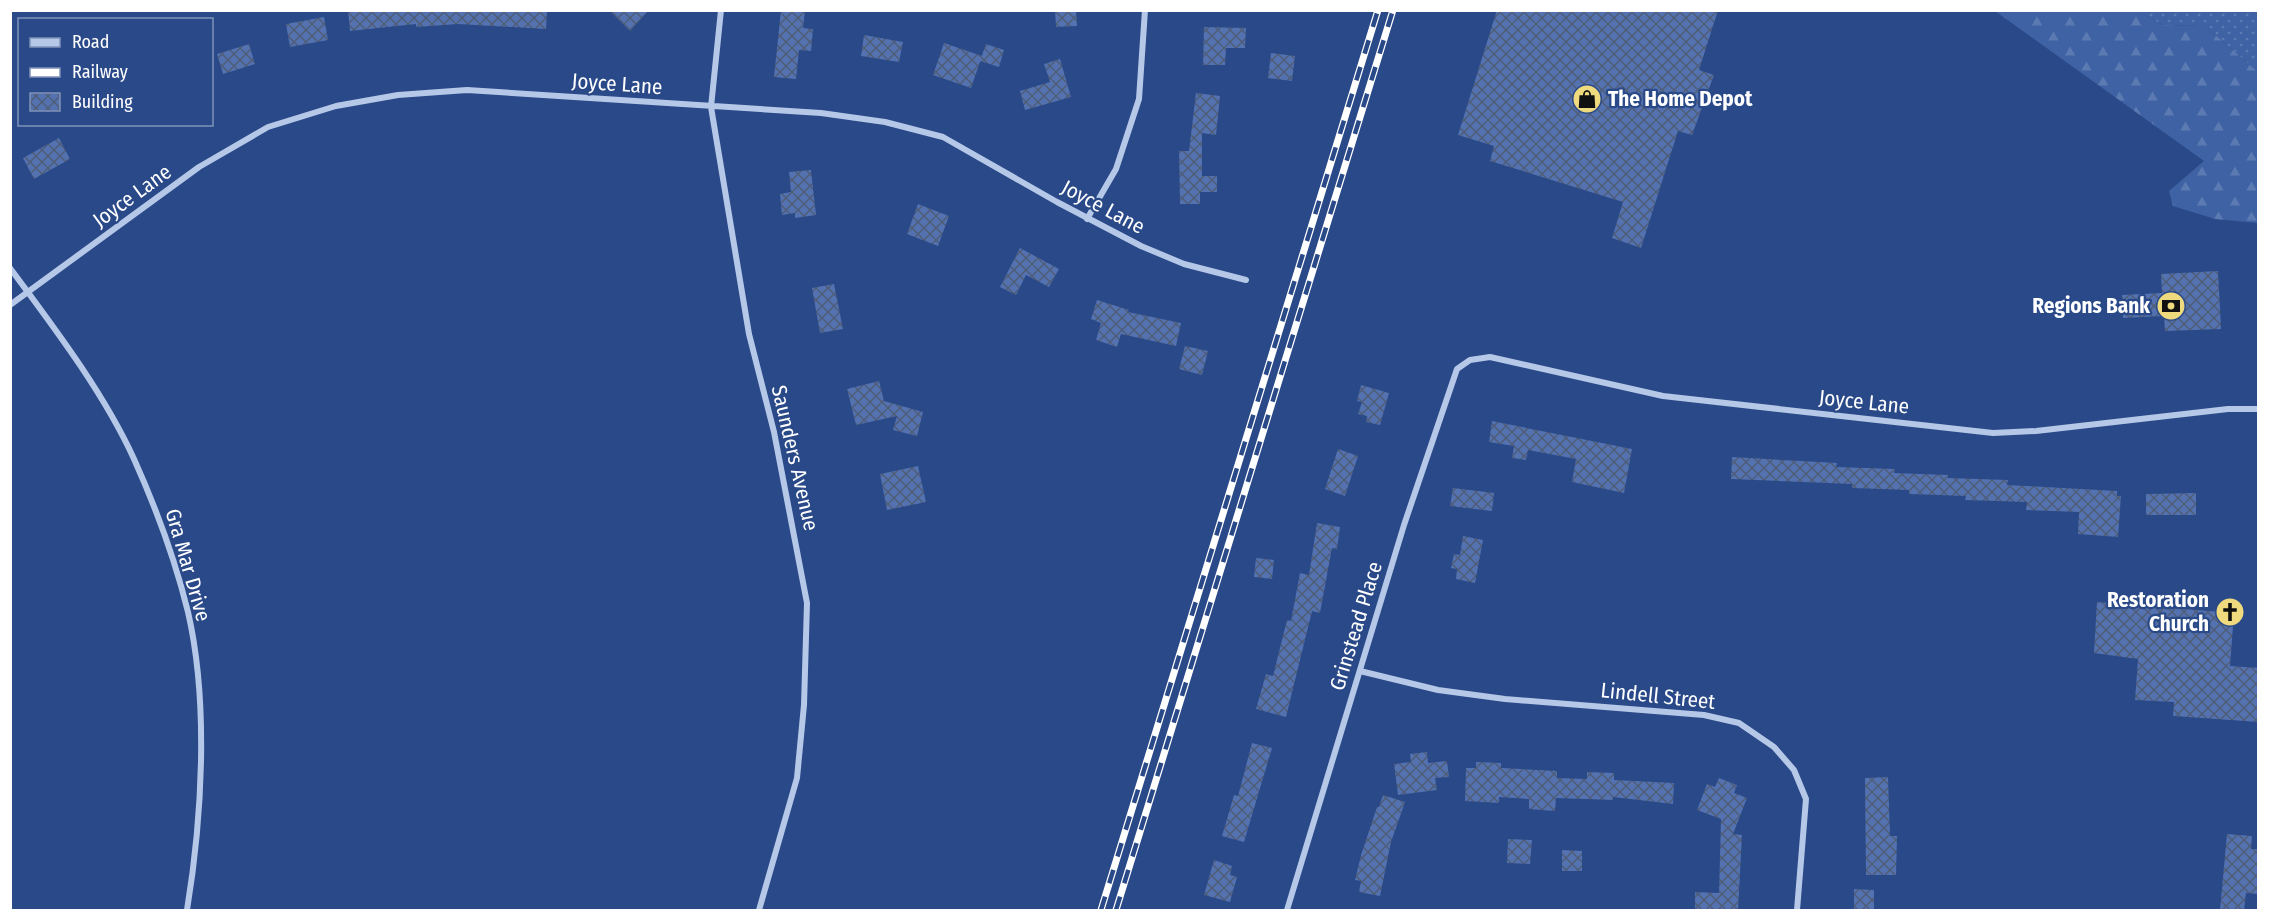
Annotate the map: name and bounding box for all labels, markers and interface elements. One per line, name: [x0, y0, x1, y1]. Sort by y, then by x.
legend: [18, 18, 213, 126]
text: Road: [72, 31, 109, 53]
text: Railway: [72, 61, 128, 83]
street label: Joyce Lane: [571, 68, 663, 100]
shop icon: The Home Depot: [1571, 83, 1603, 115]
place label: The Home Depot: [1608, 86, 1753, 112]
text: Building: [72, 91, 133, 113]
street label: Joyce Lane: [88, 159, 176, 233]
street label: Joyce Lane: [1057, 174, 1149, 240]
bank icon: Regions Bank: [2155, 290, 2187, 322]
place label: Regions Bank: [2032, 293, 2150, 319]
street label: Saunders Avenue: [766, 383, 824, 533]
street label: Joyce Lane: [1818, 384, 1910, 420]
street label: Gra Mar Drive: [160, 506, 216, 624]
street label: Grinstead Place: [1324, 558, 1388, 694]
place label: Restoration Church: [2107, 587, 2209, 637]
church icon: Restoration Church: [2214, 596, 2246, 628]
street label: Lindell Street: [1599, 677, 1717, 715]

